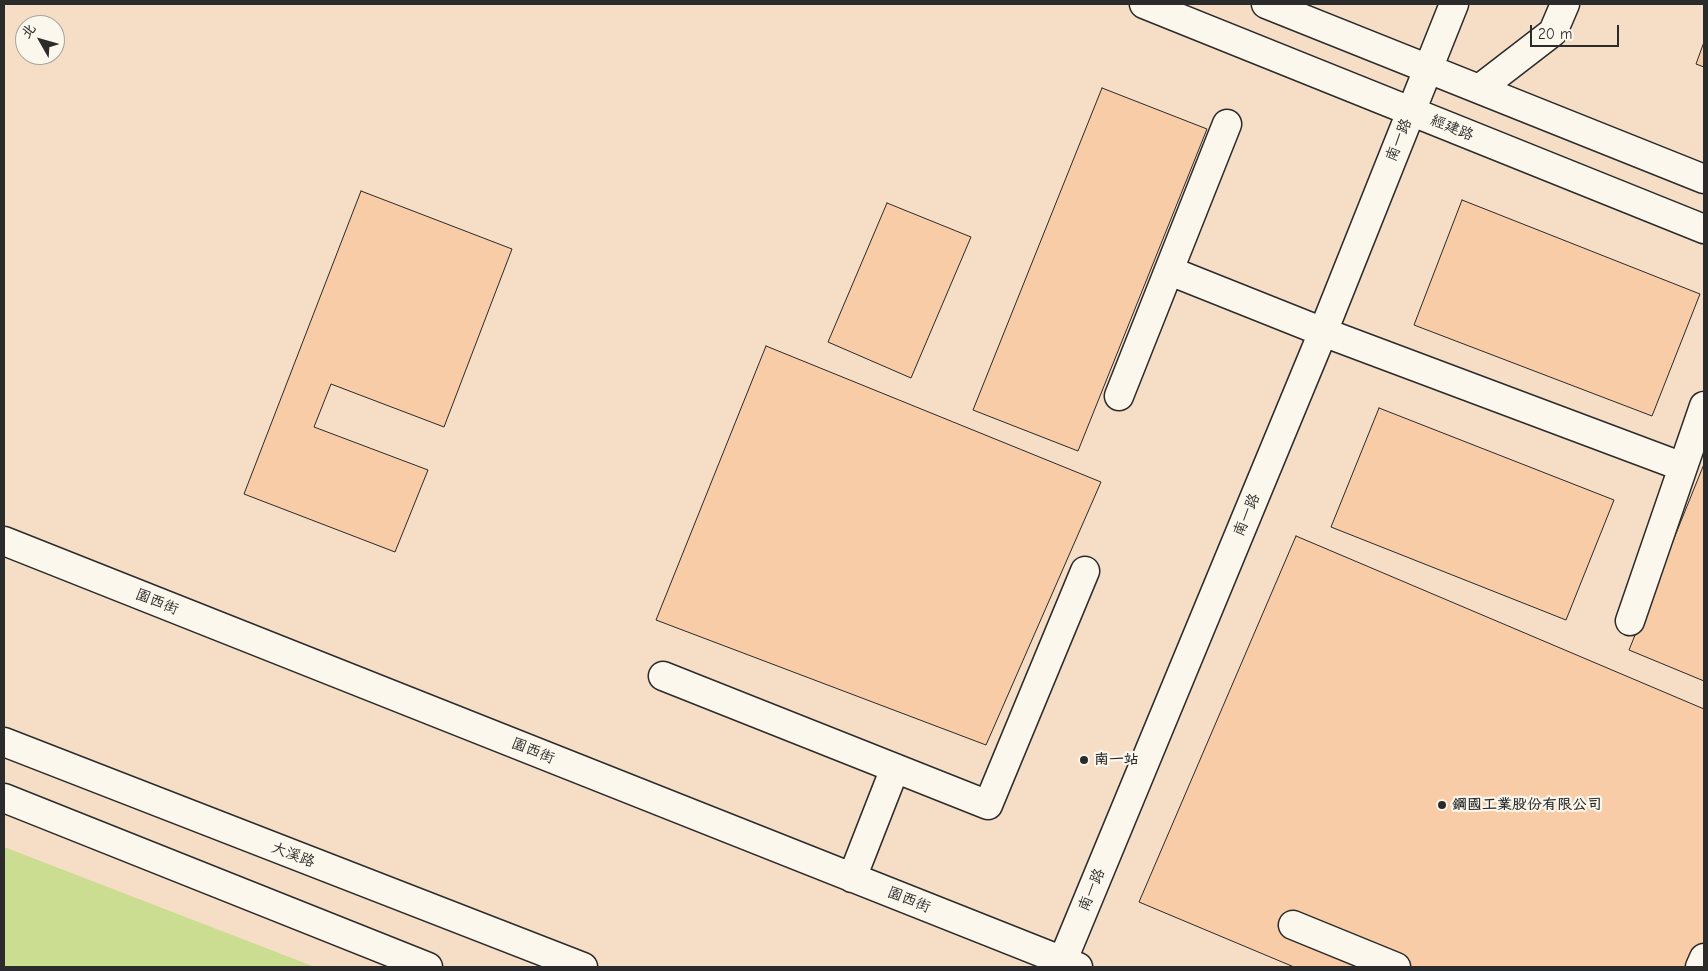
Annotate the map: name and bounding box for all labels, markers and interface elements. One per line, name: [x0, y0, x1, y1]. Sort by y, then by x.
north arrow: [15, 15, 65, 65]
scale bar: [1533, 15, 1622, 47]
text: 北: [18, 20, 40, 42]
text: 20 m: [1538, 25, 1572, 43]
street label: 經建路: [1428, 111, 1476, 145]
street label: 南一路: [1382, 116, 1416, 164]
street label: 南一路: [1230, 491, 1264, 539]
street label: 園西街: [133, 585, 181, 619]
street label: 園西街: [509, 734, 557, 768]
place label: 南一站: [1094, 751, 1139, 769]
marker: 南一站: [1078, 754, 1090, 766]
place label: 鋼國工業股份有限公司: [1452, 796, 1602, 814]
marker: 鋼國工業股份有限公司: [1436, 799, 1448, 811]
street label: 大溪路: [269, 839, 317, 871]
street label: 南一路: [1075, 866, 1109, 914]
street label: 園西街: [885, 883, 933, 917]

